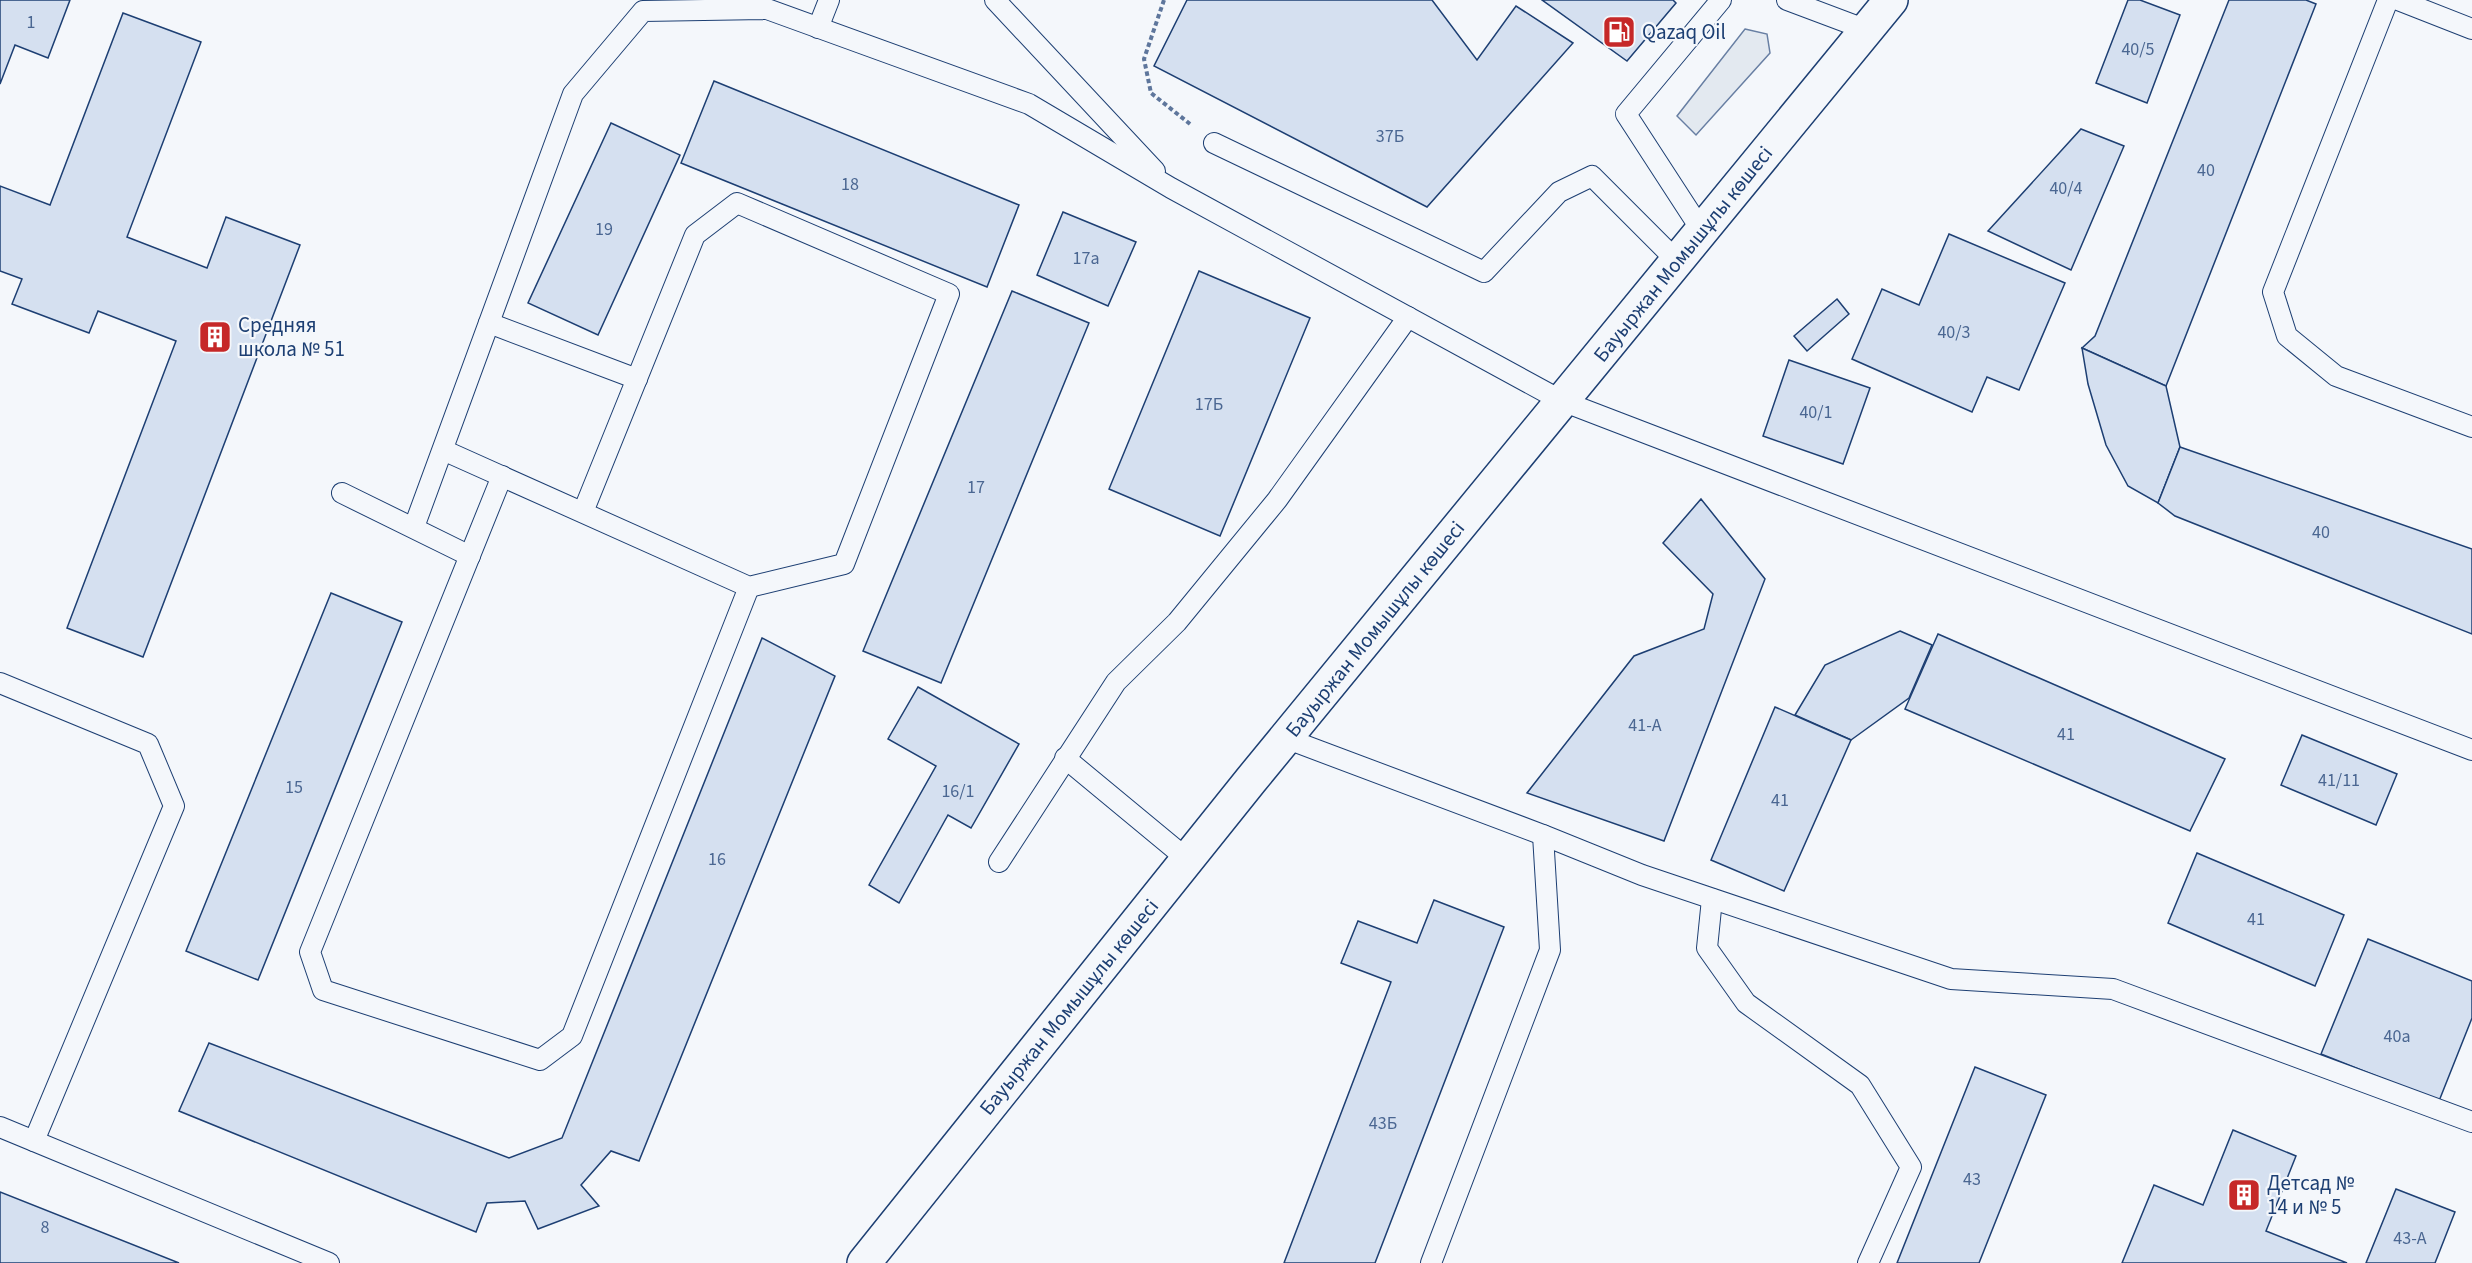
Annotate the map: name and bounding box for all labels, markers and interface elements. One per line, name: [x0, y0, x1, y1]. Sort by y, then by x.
house number: 1: [27, 10, 35, 35]
fuel station icon: Qazaq Oil: [1601, 14, 1637, 50]
place label: Qazaq Oil: [1642, 17, 1726, 47]
house number: 40/5: [2121, 37, 2155, 62]
house number: 37Б: [1376, 124, 1404, 149]
street label: Бауыржан Момышұлы көшесі: [1586, 139, 1780, 369]
house number: 40: [2197, 158, 2215, 183]
house number: 18: [841, 172, 859, 197]
house number: 40/4: [2049, 176, 2083, 201]
house number: 19: [595, 217, 613, 242]
house number: 17а: [1073, 246, 1099, 271]
place label: Средняя школа № 51: [238, 310, 345, 364]
building icon: Средняя школа № 51: [197, 319, 233, 355]
house number: 40/3: [1937, 320, 1971, 345]
house number: 17Б: [1195, 392, 1223, 417]
house number: 40/1: [1799, 400, 1833, 425]
house number: 17: [967, 475, 985, 500]
street label: Бауыржан Момышұлы көшесі: [1278, 514, 1472, 744]
house number: 40: [2312, 520, 2330, 545]
house number: 41-А: [1628, 713, 1662, 738]
house number: 41: [2057, 722, 2075, 747]
house number: 41/11: [2318, 768, 2360, 793]
house number: 15: [285, 775, 303, 800]
house number: 16/1: [941, 779, 975, 804]
house number: 41: [1771, 788, 1789, 813]
house number: 16: [708, 847, 726, 872]
street label: Бауыржан Момышұлы көшесі: [972, 892, 1166, 1122]
house number: 41: [2247, 907, 2265, 932]
house number: 40а: [2384, 1024, 2410, 1049]
house number: 43Б: [1369, 1111, 1397, 1136]
house number: 43: [1963, 1167, 1981, 1192]
place label: Детсад № 14 и № 5: [2267, 1168, 2354, 1222]
building icon: Детсад № 14 и № 5: [2226, 1177, 2262, 1213]
house number: 8: [41, 1215, 50, 1240]
house number: 43-А: [2393, 1226, 2427, 1251]

